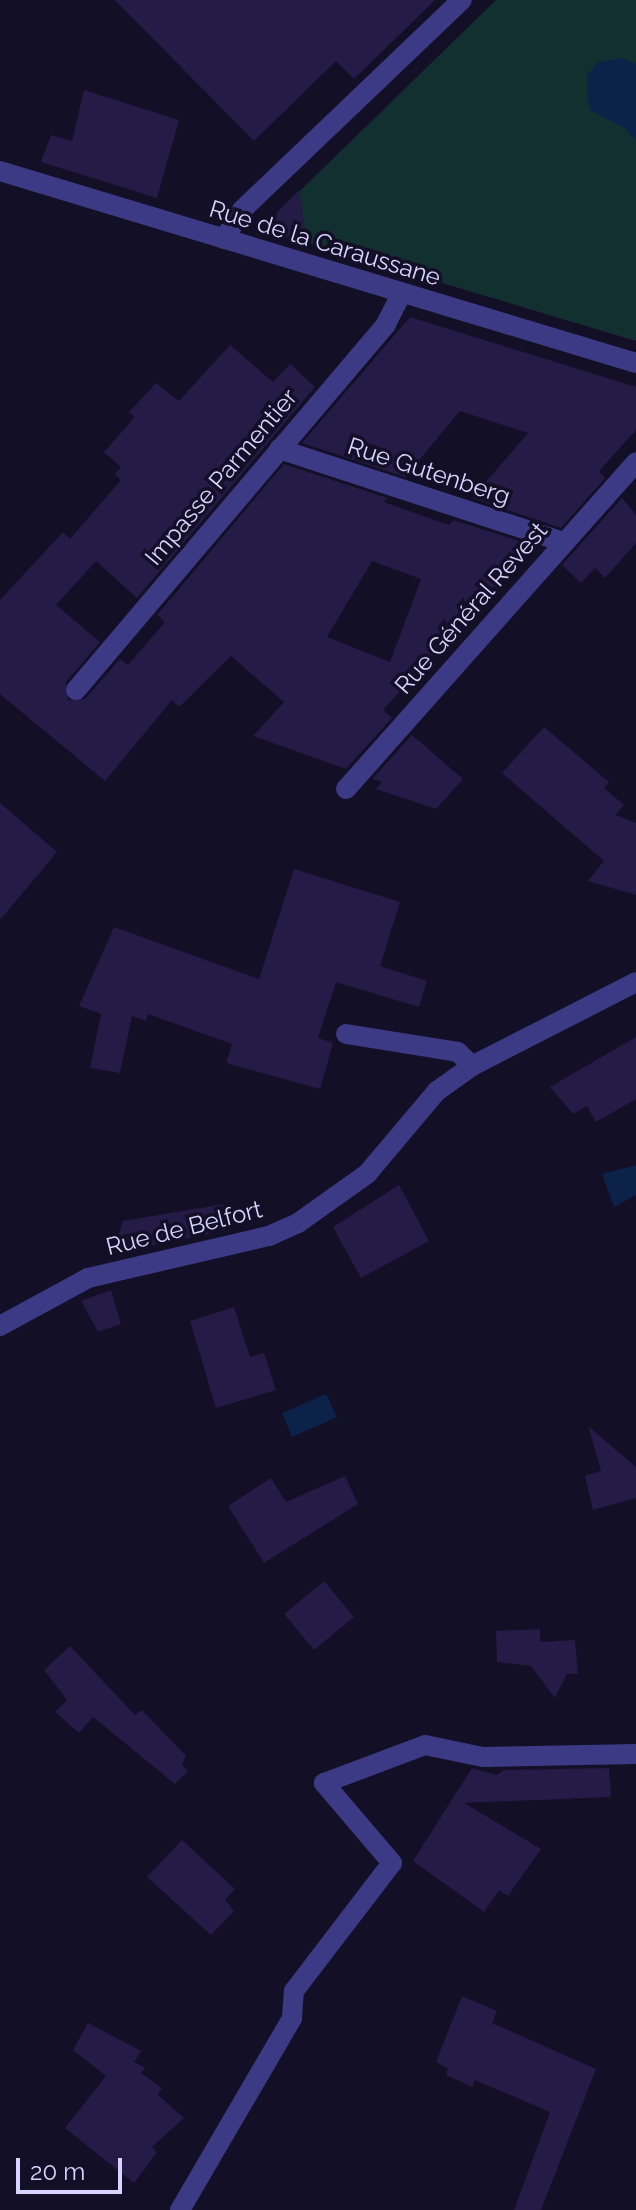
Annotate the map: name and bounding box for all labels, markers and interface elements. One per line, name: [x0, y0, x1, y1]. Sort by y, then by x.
street label: Rue de la Caraussane: [206, 194, 444, 292]
street label: Impasse Parmentier: [139, 383, 303, 571]
street label: Rue Gutenberg: [344, 431, 514, 511]
street label: Rue Général Revest: [388, 516, 554, 700]
street label: Rue de Belfort: [103, 1195, 265, 1261]
scale bar: [20, 2142, 126, 2192]
text: 20 m: [30, 2157, 85, 2186]

